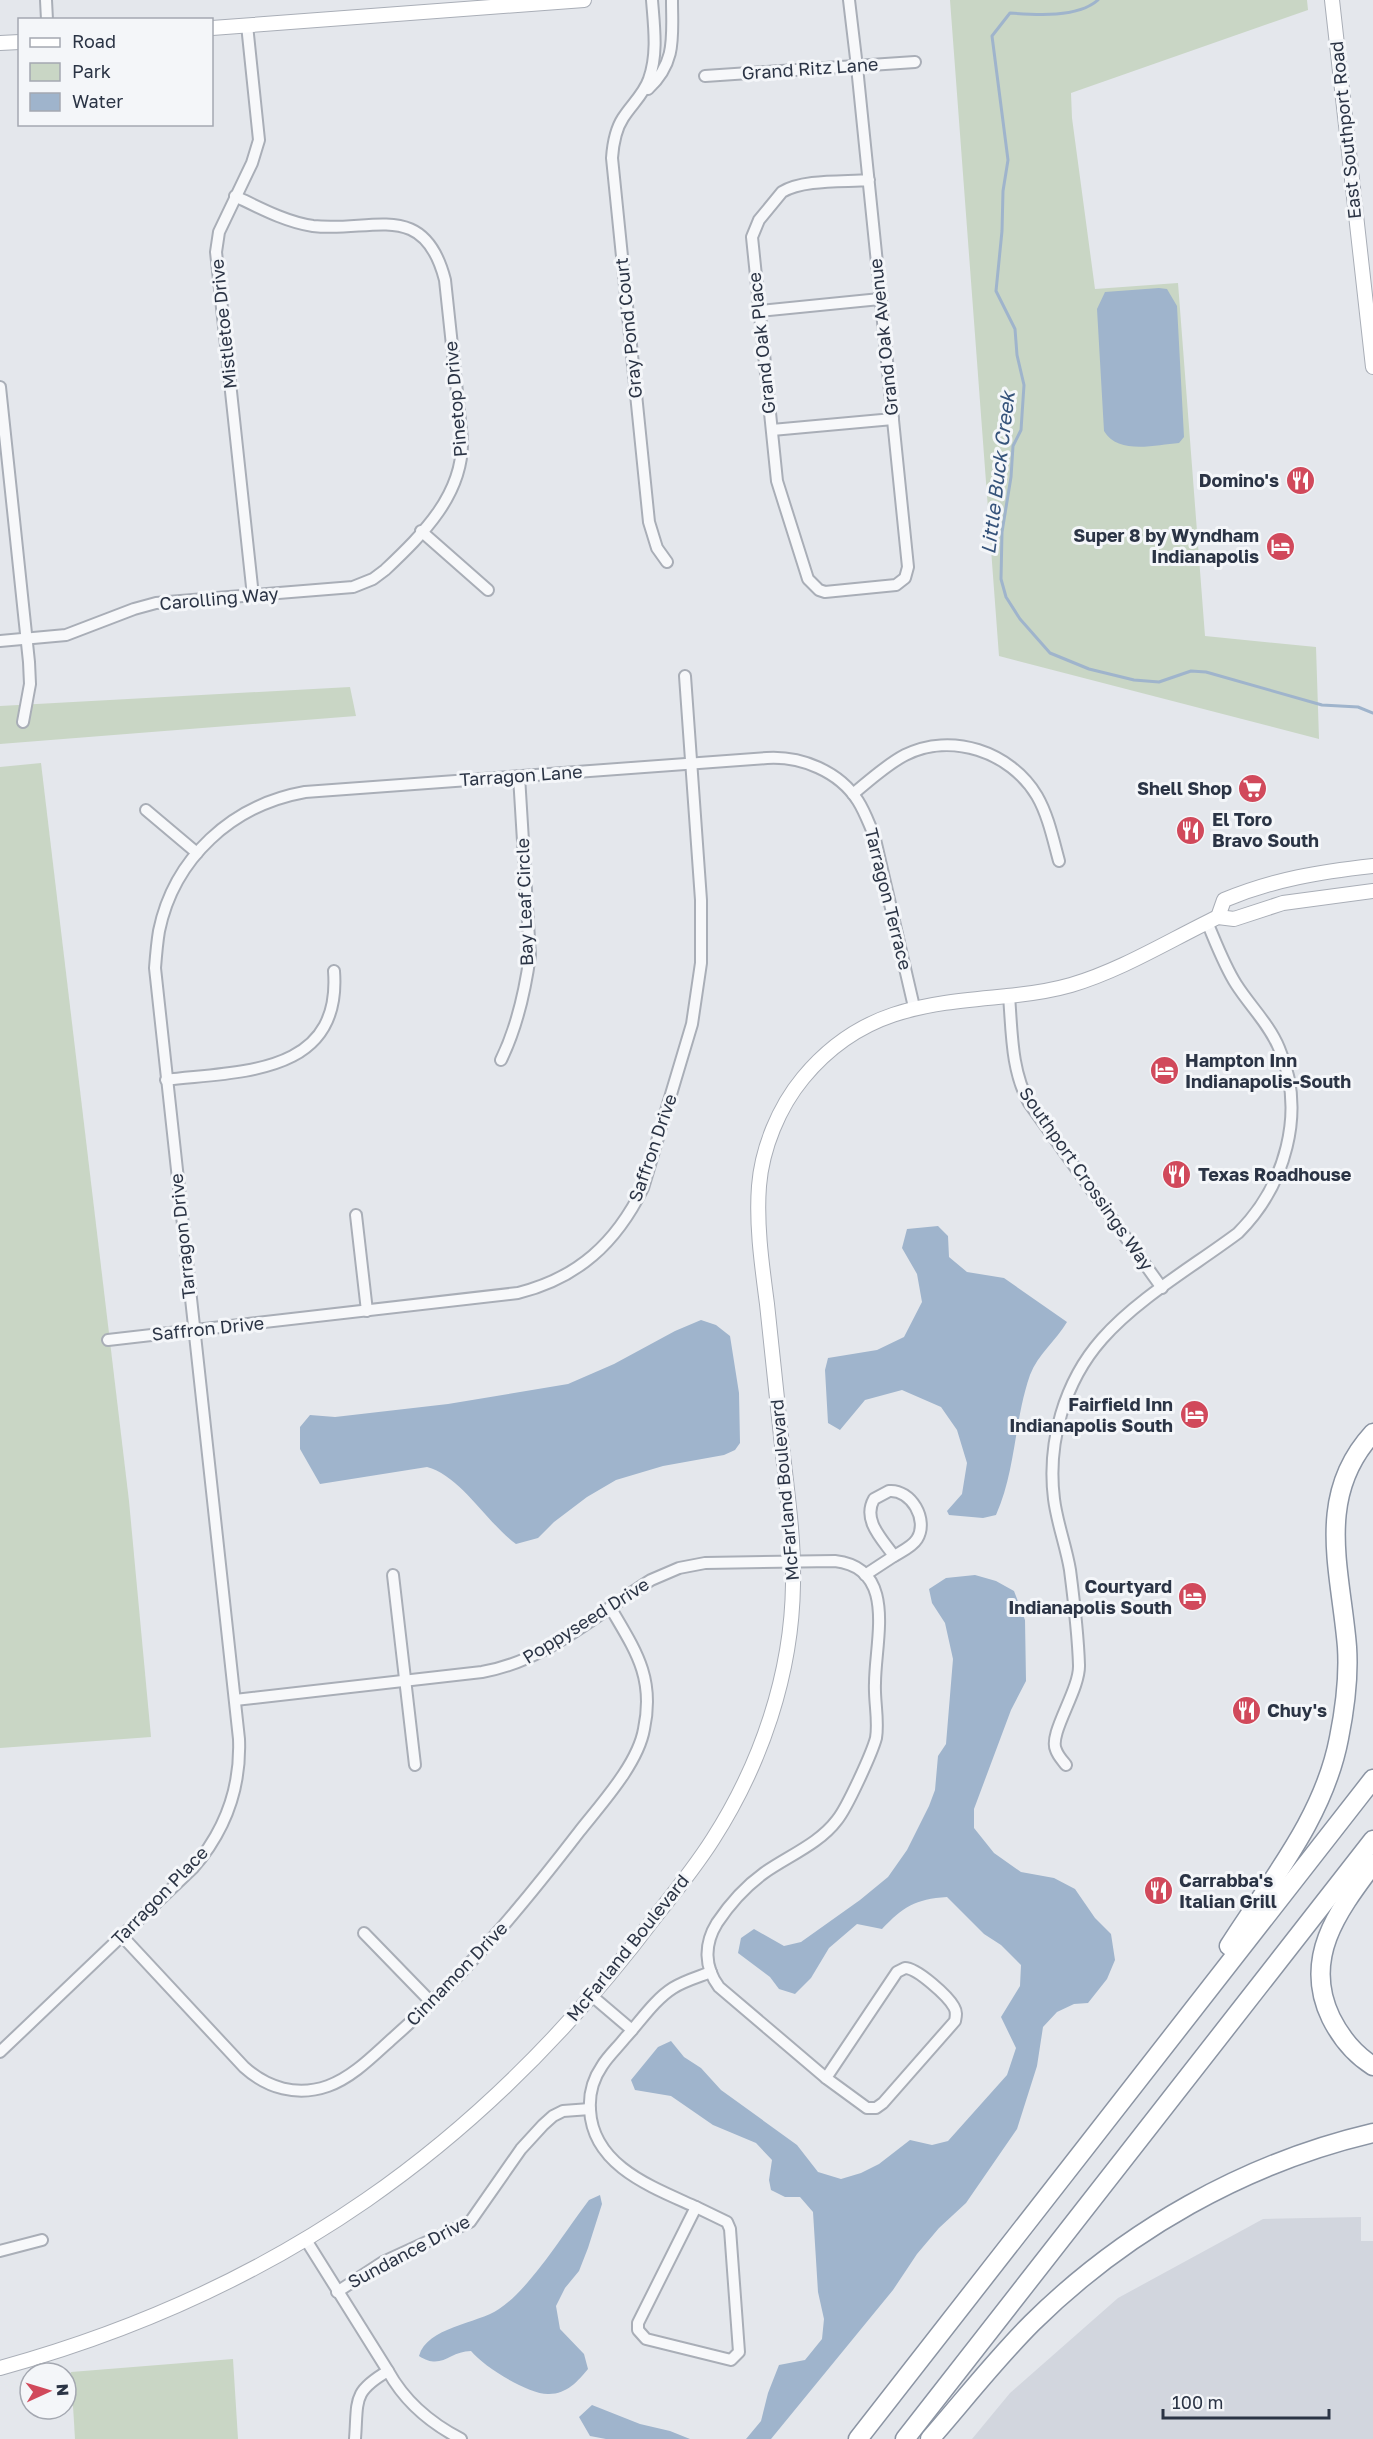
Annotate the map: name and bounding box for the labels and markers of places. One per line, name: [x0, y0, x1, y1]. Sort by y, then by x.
restaurant icon: Domino's: [1284, 465, 1316, 497]
place label: Domino's: [1199, 469, 1279, 491]
place label: Super 8 by Wyndham Indianapolis: [1073, 524, 1259, 567]
hotel icon: Super 8 by Wyndham Indianapolis: [1264, 530, 1296, 562]
supermarket icon: Shell Shop: [1237, 773, 1269, 805]
place label: Shell Shop: [1137, 777, 1232, 799]
place label: El Toro Bravo South: [1212, 808, 1319, 851]
restaurant icon: El Toro Bravo South: [1175, 814, 1207, 846]
place label: Hampton Inn Indianapolis-South: [1185, 1049, 1351, 1092]
hotel icon: Hampton Inn Indianapolis-South: [1148, 1055, 1180, 1087]
restaurant icon: Texas Roadhouse: [1161, 1159, 1193, 1191]
place label: Texas Roadhouse: [1198, 1163, 1352, 1185]
place label: Fairfield Inn Indianapolis South: [1009, 1393, 1173, 1436]
hotel icon: Fairfield Inn Indianapolis South: [1178, 1399, 1210, 1431]
place label: Courtyard Indianapolis South: [1008, 1575, 1172, 1618]
hotel icon: Courtyard Indianapolis South: [1177, 1581, 1209, 1613]
restaurant icon: Chuy's: [1230, 1695, 1262, 1727]
place label: Chuy's: [1267, 1699, 1327, 1721]
place label: Carrabba's Italian Grill: [1179, 1869, 1277, 1912]
restaurant icon: Carrabba's Italian Grill: [1142, 1875, 1174, 1907]

